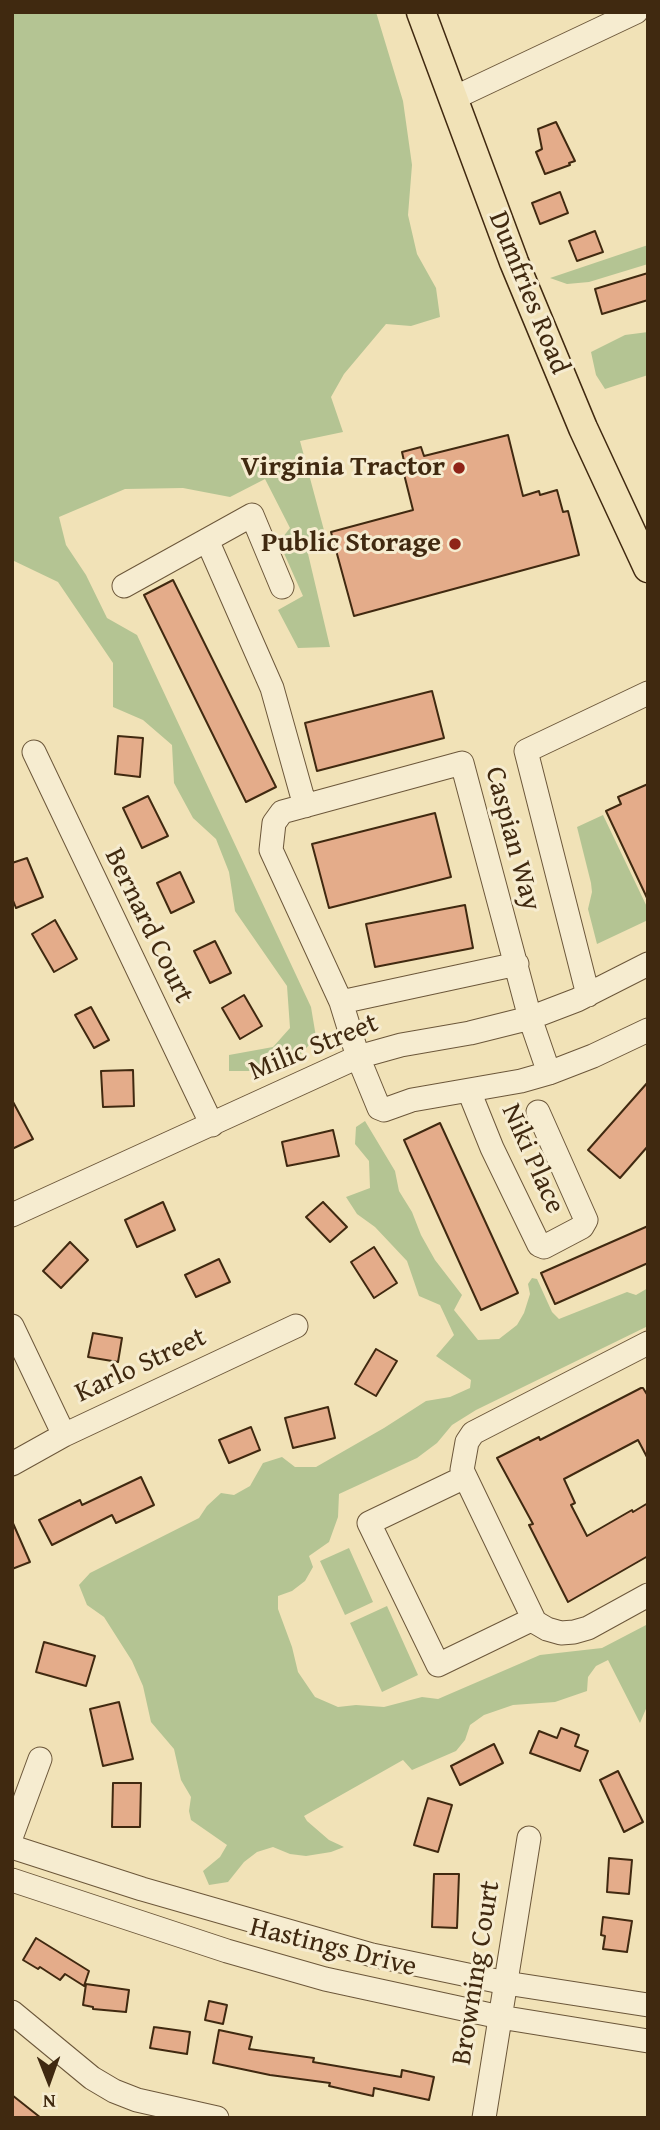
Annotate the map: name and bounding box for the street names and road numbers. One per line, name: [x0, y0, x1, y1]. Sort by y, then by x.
street label: Dumfries Road: [480, 207, 576, 379]
street label: Caspian Way: [477, 763, 547, 915]
street label: Bernard Court: [96, 843, 200, 1009]
street label: Milic Street: [245, 1007, 383, 1089]
street label: Niki Place: [493, 1099, 571, 1219]
street label: Karlo Street: [70, 1321, 212, 1411]
street label: Browning Court: [446, 1878, 508, 2068]
street label: Hastings Drive: [246, 1911, 420, 1985]

